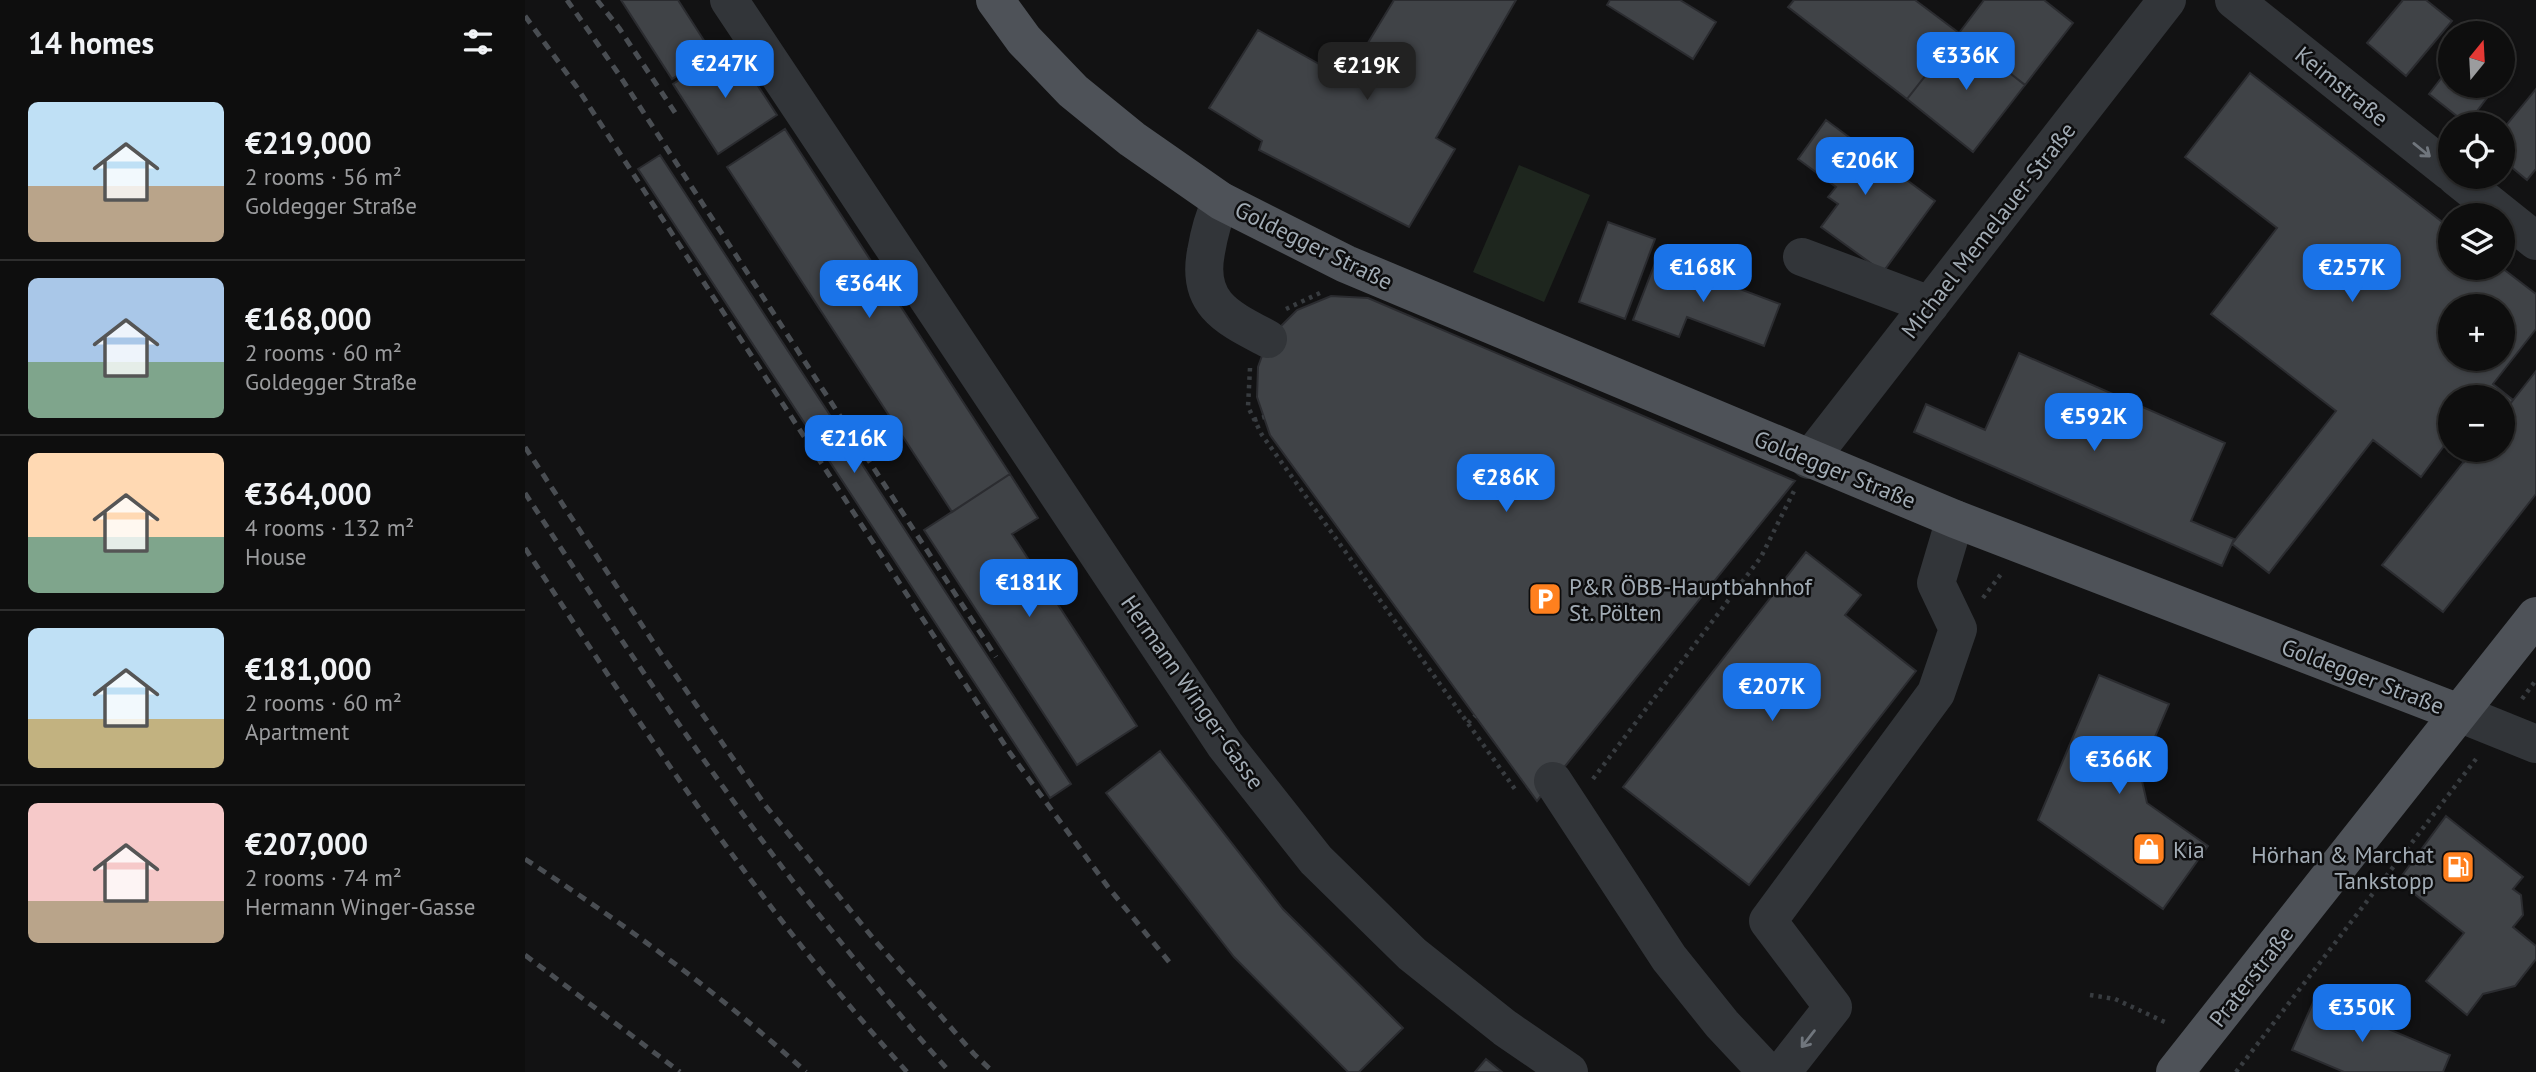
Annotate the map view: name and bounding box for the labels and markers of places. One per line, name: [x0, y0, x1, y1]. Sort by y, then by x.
pin: €336K: [1917, 32, 2015, 92]
pin: €247K: [676, 41, 774, 100]
pin: €219K: [1318, 42, 1416, 102]
pin: €206K: [1816, 138, 1914, 197]
pin: €168K: [1654, 244, 1752, 304]
pin: €257K: [2303, 244, 2401, 304]
pin: €364K: [820, 260, 918, 320]
pin: €592K: [2045, 393, 2143, 453]
pin: €216K: [805, 416, 903, 475]
pin: €286K: [1457, 454, 1555, 514]
pin: €181K: [980, 560, 1078, 619]
place label: P&R ÖBB-Hauptbahnhof St. Pölten: [1569, 572, 1813, 627]
parking icon: P&R ÖBB-Hauptbahnhof St. Pölten: [1526, 580, 1564, 618]
pin: €207K: [1723, 664, 1821, 723]
pin: €366K: [2070, 736, 2168, 796]
shop icon: Kia: [2130, 830, 2168, 868]
place label: Kia: [2173, 835, 2205, 864]
place label: Hörhan & Marchat Tankstopp: [2251, 840, 2434, 895]
fuel station icon: Hörhan & Marchat Tankstopp: [2439, 848, 2477, 886]
pin: €350K: [2313, 984, 2411, 1044]

